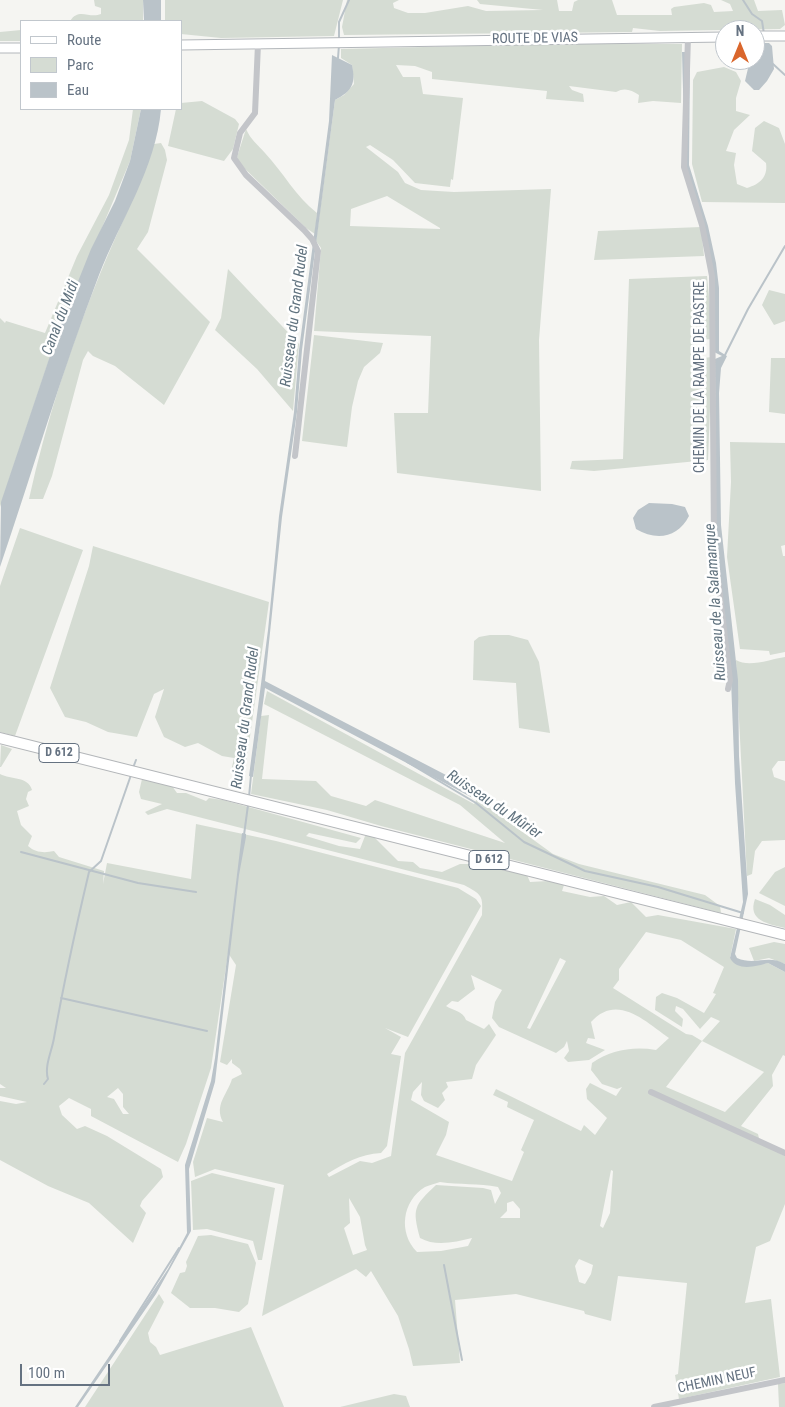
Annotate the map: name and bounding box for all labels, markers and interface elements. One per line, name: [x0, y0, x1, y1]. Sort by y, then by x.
legend: [20, 20, 182, 110]
north arrow: [715, 20, 765, 70]
text: N: [736, 23, 744, 39]
street label: ROUTE DE VIAS: [492, 30, 578, 48]
text: Route: [67, 31, 101, 49]
text: Parc: [67, 56, 94, 74]
text: Eau: [67, 81, 89, 99]
water label: Ruisseau du Grand Rudel: [277, 244, 313, 388]
water label: Canal du Midi: [39, 278, 83, 358]
street label: CHEMIN DE LA RAMPE DE PASTRE: [692, 281, 708, 473]
water label: Ruisseau de la Salamanque: [702, 523, 730, 681]
water label: Ruisseau du Grand Rudel: [228, 646, 264, 790]
road number: D 612: [39, 744, 79, 762]
water label: Ruisseau du Mûrier: [443, 767, 545, 843]
road number: D 612: [469, 850, 509, 870]
scale bar: [22, 1354, 112, 1386]
text: 100 m: [28, 1364, 65, 1382]
street label: CHEMIN NEUF: [676, 1364, 758, 1398]

